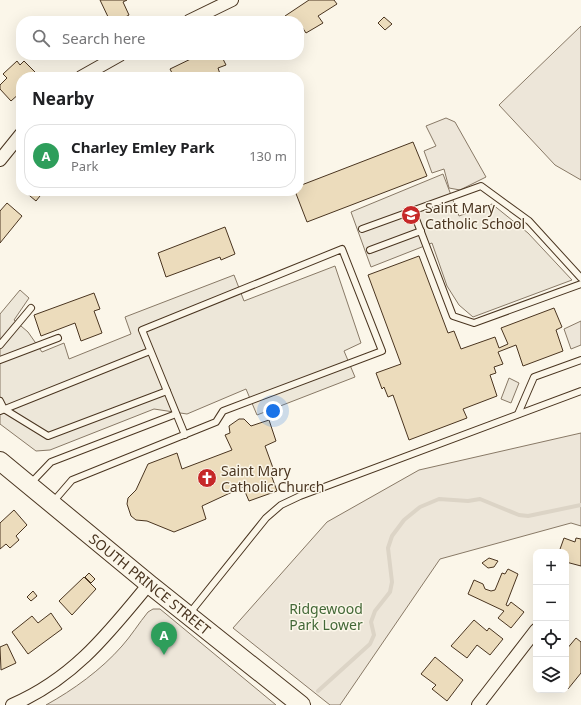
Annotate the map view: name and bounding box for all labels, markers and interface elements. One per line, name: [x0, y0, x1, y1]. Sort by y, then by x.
search box: [16, 16, 304, 60]
icon: search: [30, 27, 52, 49]
text: Search here: [62, 28, 145, 48]
text: Nearby: [32, 87, 94, 110]
text: Charley Emley Park: [71, 137, 215, 157]
text: A: [42, 147, 51, 165]
text: 130 m: [249, 147, 287, 165]
text: Park: [71, 157, 98, 175]
place label: Saint Mary Catholic School: [425, 198, 525, 233]
school or university icon: Saint Mary Catholic School: [400, 204, 422, 226]
your location: [263, 401, 283, 421]
place label: Saint Mary Catholic Church: [221, 461, 325, 496]
church icon: Saint Mary Catholic Church: [196, 467, 218, 489]
street label: SOUTH PRINCE STREET: [85, 529, 215, 639]
map controls: [533, 549, 569, 693]
button: +: [533, 549, 569, 585]
button: −: [533, 585, 569, 621]
park label: Ridgewood Park Lower: [289, 599, 363, 634]
button: locate: [533, 621, 569, 657]
pin: A: [151, 622, 177, 655]
button: layers: [533, 657, 569, 693]

